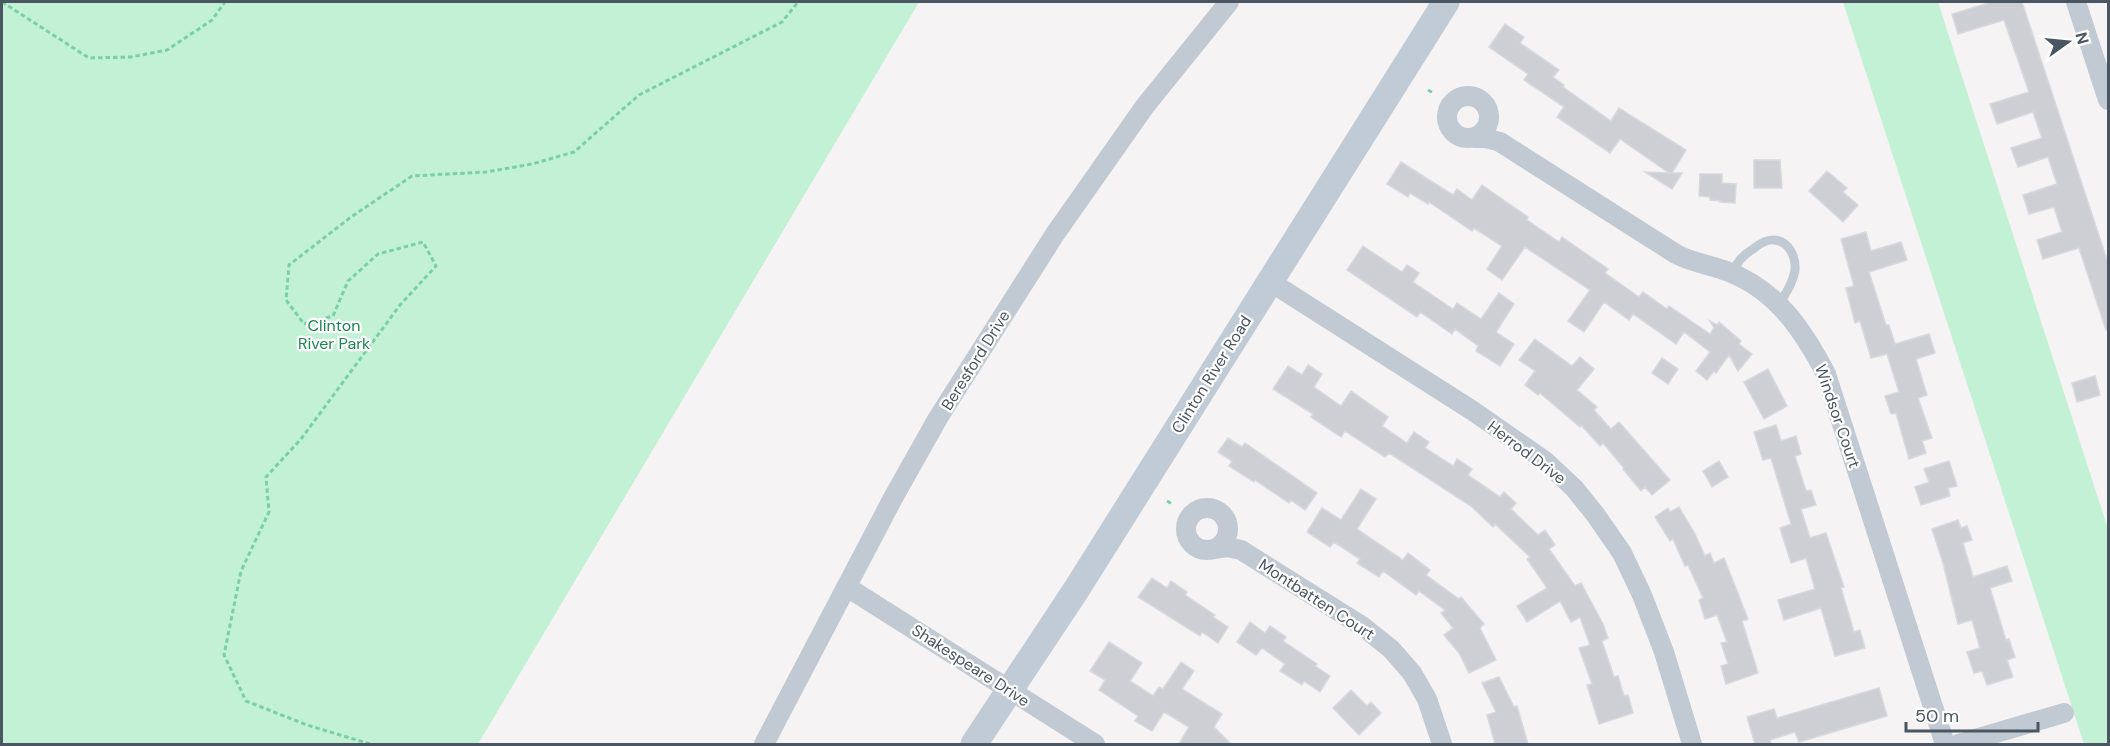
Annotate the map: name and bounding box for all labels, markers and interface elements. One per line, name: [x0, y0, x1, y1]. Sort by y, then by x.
north arrow: [2038, 12, 2098, 72]
text: N: [2070, 30, 2094, 47]
street label: Beresford Drive: [936, 306, 1015, 414]
street label: Clinton River Road: [1167, 311, 1256, 437]
park label: Clinton River Park: [298, 315, 370, 354]
street label: Windsor Court: [1810, 361, 1865, 471]
street label: Herrod Drive: [1483, 416, 1570, 489]
street label: Montbatten Court: [1255, 554, 1379, 645]
street label: Shakespeare Drive: [908, 619, 1034, 711]
scale bar: [1906, 695, 2038, 733]
text: 50 m: [1915, 704, 1959, 728]

